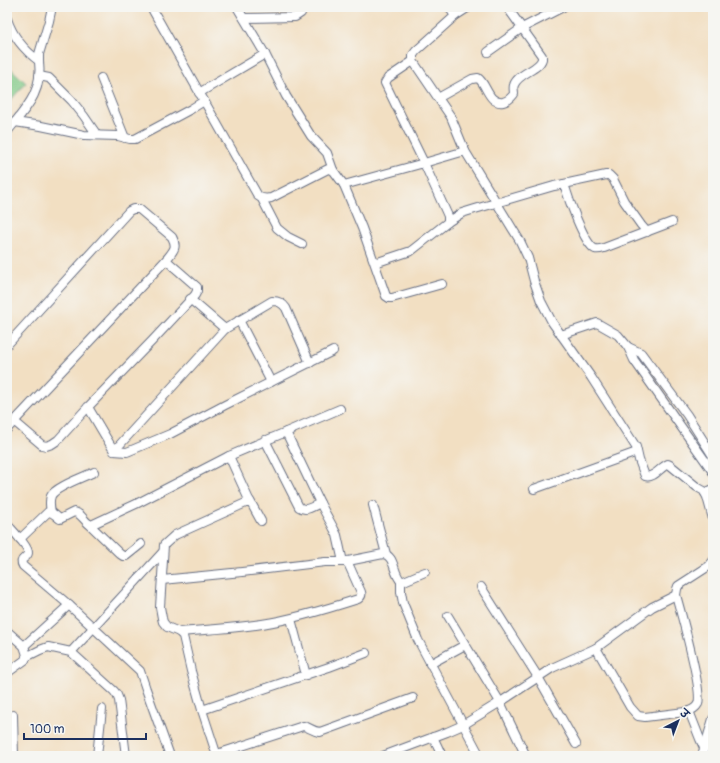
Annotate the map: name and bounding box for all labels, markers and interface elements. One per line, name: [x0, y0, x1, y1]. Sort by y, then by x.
north arrow: [658, 701, 698, 741]
text: उ: [677, 706, 693, 722]
scale bar: [24, 715, 146, 741]
text: 100 m: [30, 722, 65, 737]

